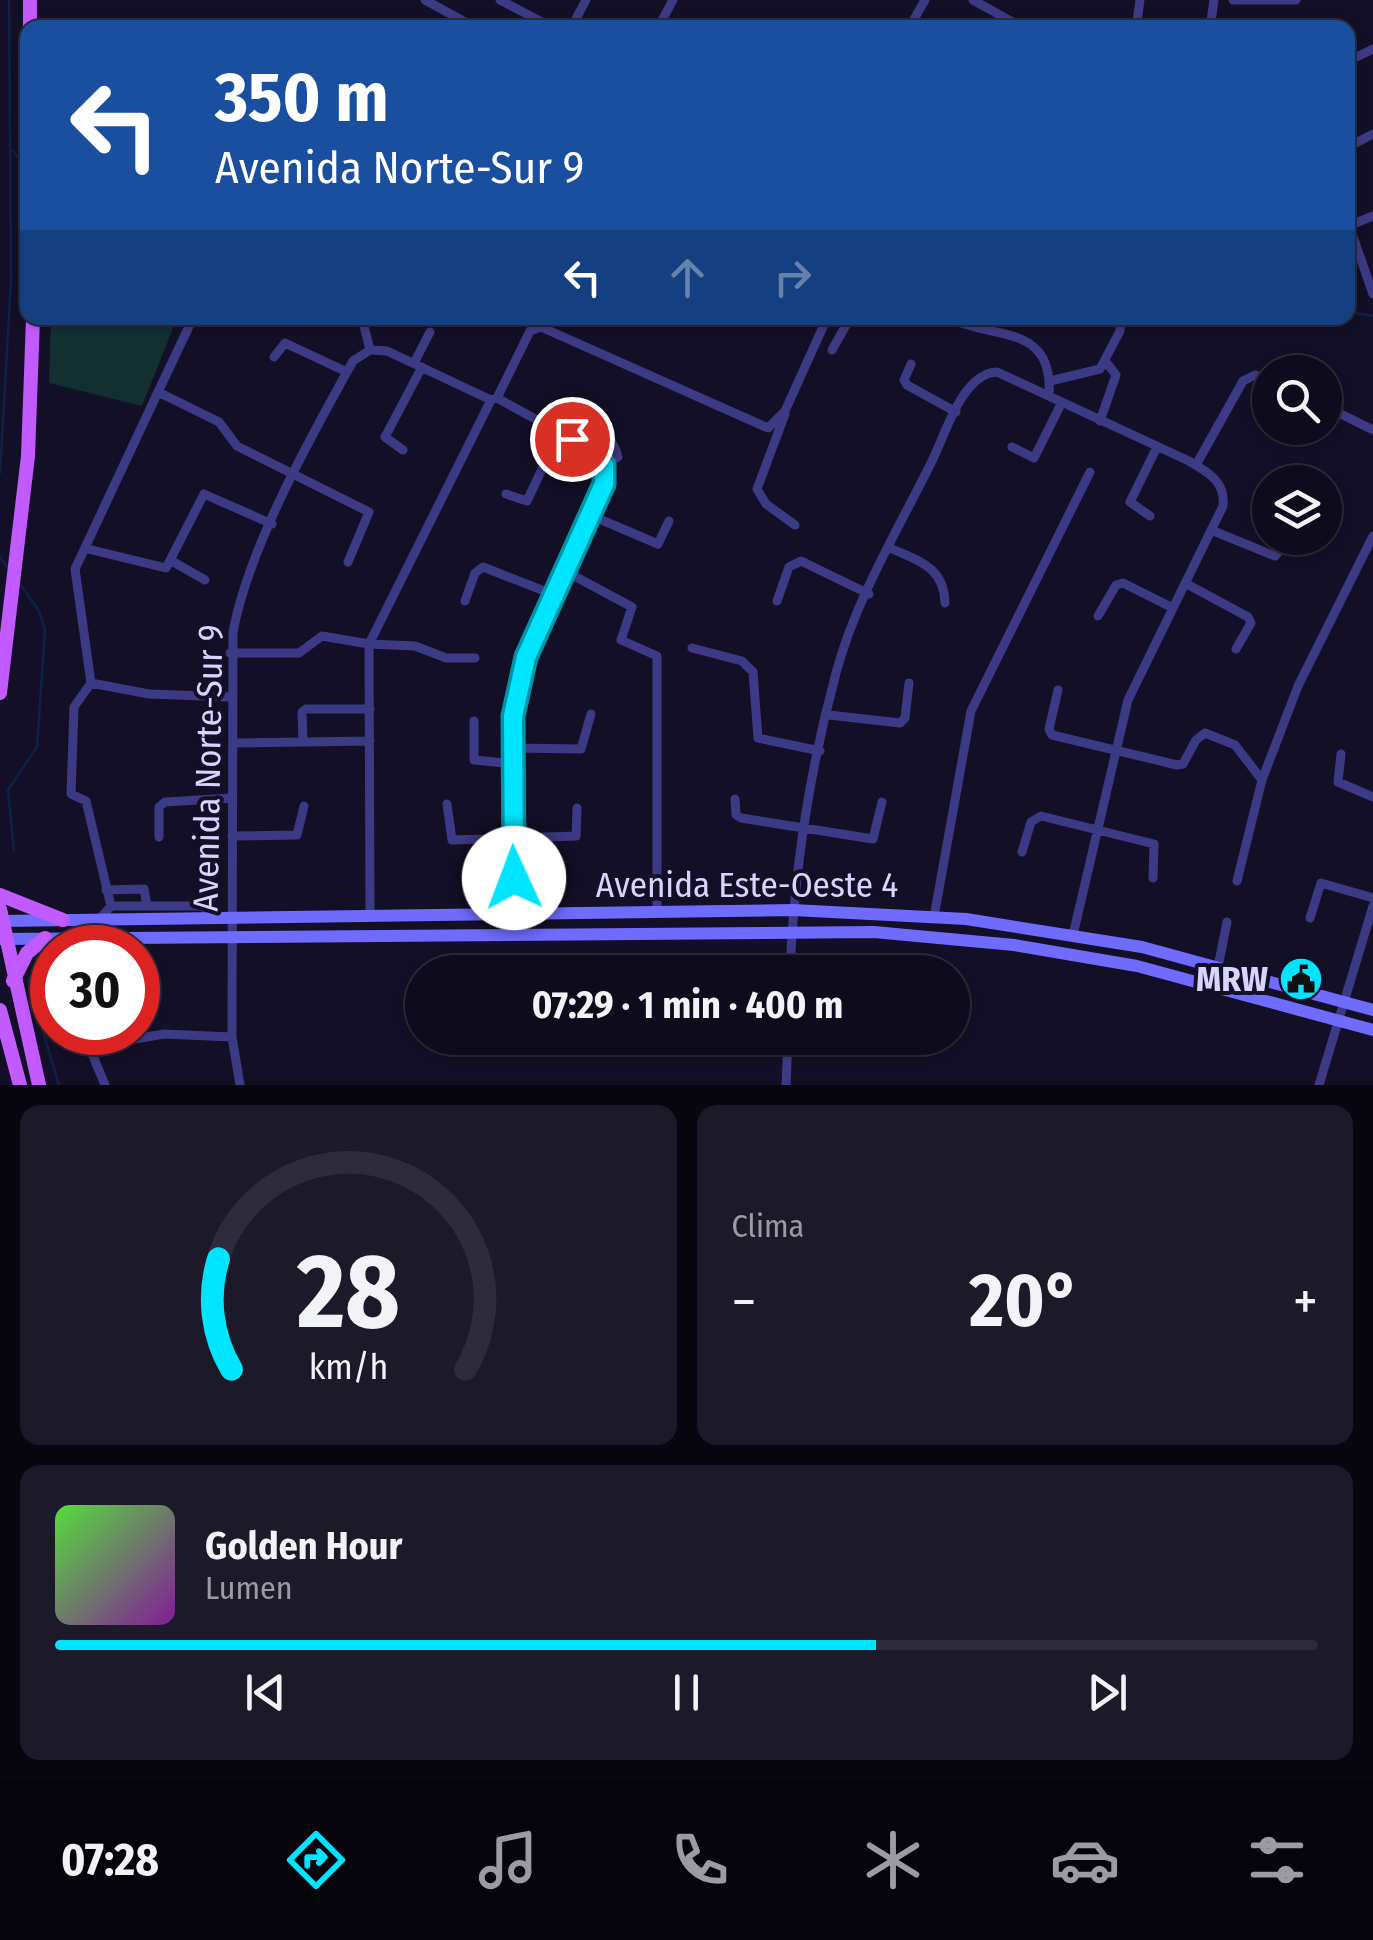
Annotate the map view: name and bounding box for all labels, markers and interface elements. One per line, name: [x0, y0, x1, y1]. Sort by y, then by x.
text: 350 m: [215, 56, 389, 140]
icon: left: [50, 60, 180, 190]
text: Avenida Norte-Sur 9: [215, 141, 584, 195]
icon: left: [555, 250, 610, 305]
icon: ahead: [660, 250, 715, 305]
icon: right: [765, 250, 820, 305]
map controls: [1252, 355, 1342, 555]
button: search: [1252, 355, 1342, 445]
pin: [530, 397, 615, 482]
icon: arrive: [545, 412, 600, 467]
button: layers: [1252, 465, 1342, 555]
street label: Avenida Norte-Sur 9: [184, 624, 232, 912]
position arrow: [462, 826, 566, 930]
street label: Avenida Este-Oeste 4: [596, 864, 898, 906]
speed limit sign: 30: [30, 925, 160, 1055]
public building icon: MRW: [1278, 956, 1324, 1002]
place label: MRW: [1196, 958, 1268, 1000]
text: 07:29 · 1 min · 400 m: [532, 982, 843, 1028]
text: Clima: [732, 1207, 804, 1245]
text: 28: [296, 1230, 400, 1355]
text: 20°: [969, 1256, 1080, 1346]
text: −: [732, 1269, 756, 1335]
text: +: [1293, 1269, 1318, 1335]
text: km/h: [308, 1346, 388, 1388]
text: Golden Hour: [205, 1523, 403, 1569]
text: Lumen: [205, 1569, 293, 1607]
icon: previous: [238, 1665, 293, 1720]
icon: pause: [659, 1665, 714, 1720]
icon: next: [1080, 1665, 1135, 1720]
icon: directions: [281, 1825, 351, 1895]
icon: music: [473, 1825, 543, 1895]
icon: phone: [665, 1825, 735, 1895]
icon: climate: [858, 1825, 928, 1895]
icon: car: [1050, 1825, 1120, 1895]
icon: filters: [1242, 1825, 1312, 1895]
text: 07:28: [61, 1833, 159, 1887]

